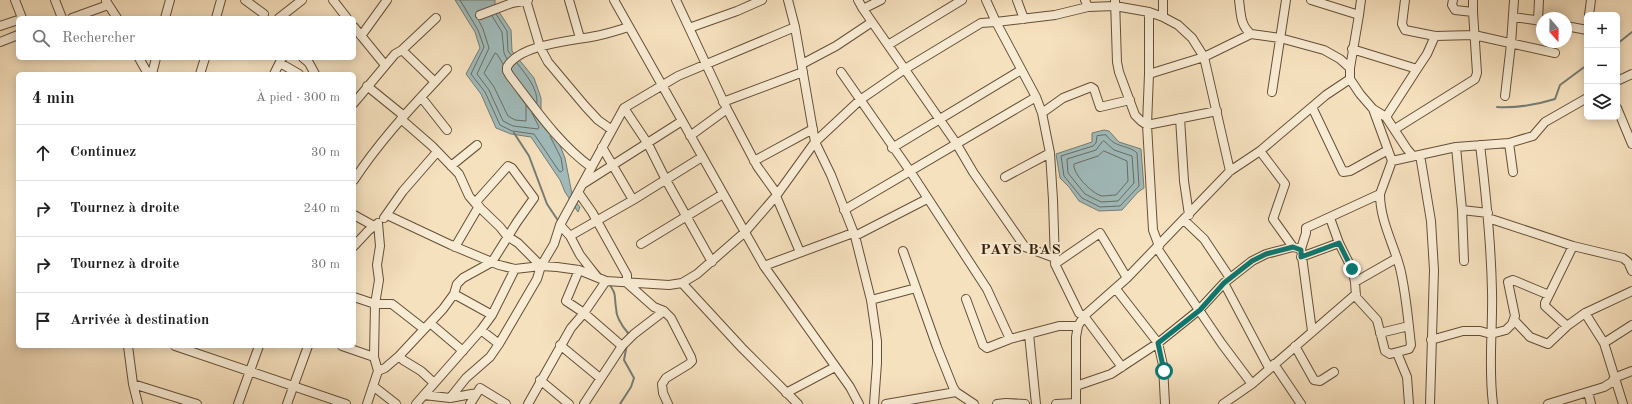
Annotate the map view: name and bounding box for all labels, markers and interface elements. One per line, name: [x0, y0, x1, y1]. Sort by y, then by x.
north arrow: [1536, 12, 1572, 48]
map controls: [1584, 12, 1620, 120]
button: +: [1584, 12, 1620, 48]
search box: [16, 16, 356, 60]
icon: search: [30, 27, 52, 49]
text: Rechercher: [62, 31, 135, 46]
button: −: [1584, 48, 1620, 84]
button: layers: [1584, 84, 1620, 120]
text: 4 min: [32, 90, 75, 107]
text: À pied · 300 m: [256, 91, 340, 104]
icon: ahead: [32, 142, 54, 164]
text: Continuez: [70, 145, 136, 160]
text: 30 m: [311, 146, 340, 159]
icon: right: [32, 198, 54, 220]
text: Tournez à droite: [70, 201, 180, 216]
text: 240 m: [303, 202, 340, 215]
district label: PAYS BAS: [980, 243, 1062, 258]
icon: right: [32, 254, 54, 276]
text: Tournez à droite: [70, 257, 180, 272]
text: 30 m: [311, 258, 340, 271]
route end: [1343, 260, 1361, 278]
icon: arrive: [32, 310, 54, 332]
text: Arrivée à destination: [70, 313, 209, 328]
route start: [1155, 362, 1173, 380]

